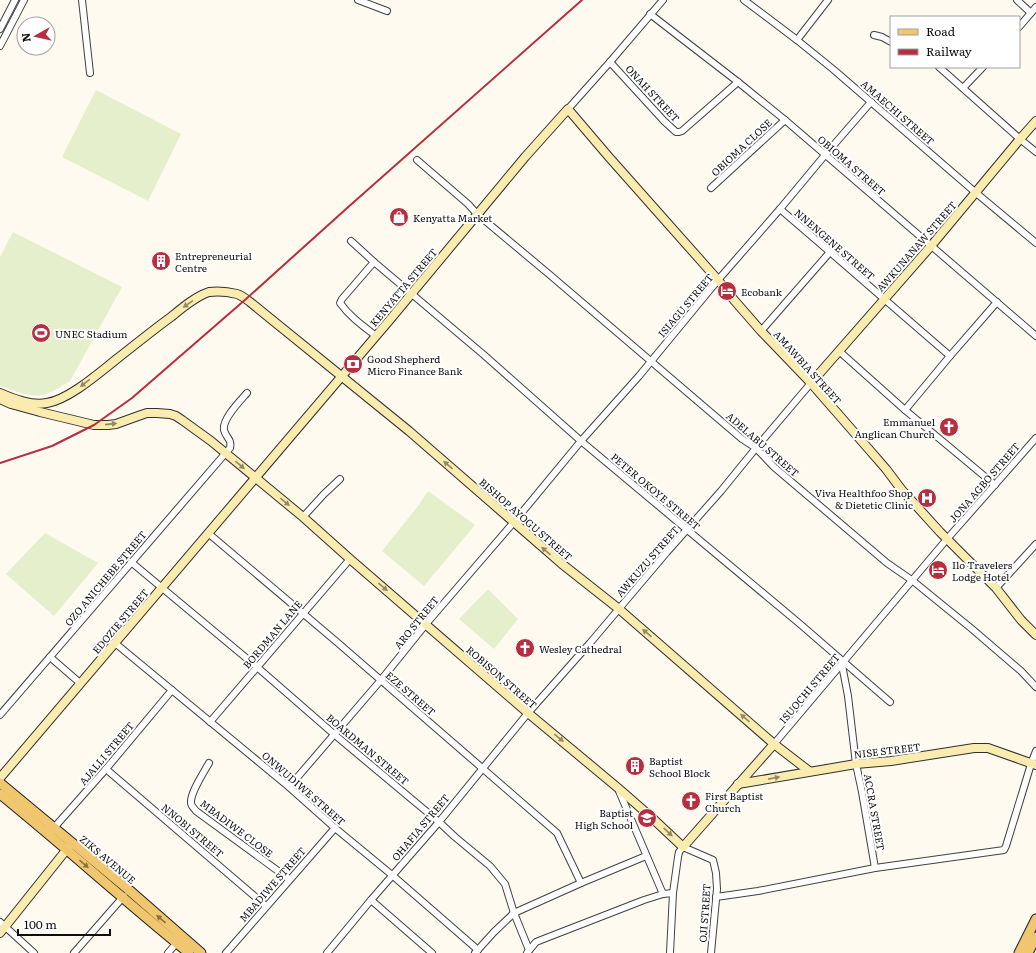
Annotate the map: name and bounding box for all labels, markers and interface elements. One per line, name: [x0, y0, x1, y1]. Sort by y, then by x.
north arrow: [16, 16, 56, 56]
legend: [890, 16, 1020, 68]
text: Road: [926, 22, 956, 40]
text: N: [17, 32, 34, 43]
text: Railway: [926, 42, 972, 60]
street label: ONAH STREET: [622, 61, 684, 125]
street label: AMAECHI STREET: [858, 76, 938, 148]
street label: OBIOMA CLOSE: [707, 115, 775, 179]
street label: OBIOMA STREET: [815, 131, 889, 199]
street label: AWKUNANAW STREET: [872, 198, 960, 294]
street label: NNENGENE STREET: [792, 205, 878, 283]
shop icon: Kenyatta Market: [388, 206, 410, 228]
place label: Kenyatta Market: [413, 210, 492, 225]
street label: KENYATTA STREET: [366, 245, 440, 329]
place label: Entrepreneurial Centre: [175, 248, 253, 275]
building icon: Entrepreneurial Centre: [150, 250, 172, 272]
street label: ISIAGU STREET: [654, 270, 716, 340]
hotel icon: Ecobank: [716, 280, 738, 302]
place label: Ecobank: [741, 284, 783, 299]
one-way arrow: [183, 300, 193, 308]
sports icon: UNEC Stadium: [30, 322, 52, 344]
place label: UNEC Stadium: [55, 326, 128, 341]
street label: AMAWBIA STREET: [771, 327, 845, 407]
place label: Good Shepherd Micro Finance Bank: [367, 351, 463, 378]
bank icon: Good Shepherd Micro Finance Bank: [342, 353, 364, 375]
one-way arrow: [80, 379, 91, 387]
street label: ADELABU STREET: [723, 408, 803, 480]
place label: Emmanuel Anglican Church: [854, 414, 936, 441]
church icon: Emmanuel Anglican Church: [938, 416, 960, 438]
one-way arrow: [105, 421, 117, 428]
street label: JONA AGBO STREET: [945, 439, 1023, 525]
street label: PETER OKOYE STREET: [608, 449, 704, 533]
one-way arrow: [235, 461, 245, 470]
one-way arrow: [443, 461, 454, 470]
street label: BISHOP AYOGU STREET: [476, 474, 576, 564]
place label: Viva Healthfoo Shop & Dietetic Clinic: [815, 485, 913, 512]
hospital icon: Viva Healthfoo Shop & Dietetic Clinic: [916, 487, 938, 509]
one-way arrow: [280, 498, 290, 507]
street label: AWKUZU STREET: [612, 522, 682, 600]
street label: OZO ANICHEBE STREET: [61, 527, 149, 629]
one-way arrow: [541, 546, 552, 555]
place label: Ilo Travelers Lodge Hotel: [952, 557, 1013, 584]
hotel icon: Ilo Travelers Lodge Hotel: [927, 559, 949, 581]
one-way arrow: [378, 583, 389, 592]
street label: EDOZIE STREET: [88, 585, 152, 657]
street label: ARO STREET: [390, 592, 442, 652]
street label: BORDMAN LANE: [239, 597, 305, 671]
one-way arrow: [642, 628, 652, 637]
church icon: Wesley Cathedral: [514, 637, 536, 659]
place label: Wesley Cathedral: [539, 641, 623, 656]
street label: ROBISON STREET: [463, 642, 541, 712]
street label: ISUOCHI STREET: [775, 650, 843, 726]
street label: EZE STREET: [383, 667, 439, 719]
street label: BOARDMAN STREET: [323, 710, 413, 788]
one-way arrow: [740, 714, 750, 723]
street label: AJALLI STREET: [75, 718, 137, 788]
one-way arrow: [553, 734, 564, 742]
street label: NISE STREET: [853, 738, 921, 762]
street label: ONWUDIWE STREET: [259, 747, 349, 829]
place label: Baptist School Block: [649, 753, 711, 780]
building icon: Baptist School Block: [624, 755, 646, 777]
street label: ACCRA STREET: [861, 772, 889, 852]
one-way arrow: [767, 775, 780, 781]
place label: First Baptist Church: [705, 788, 763, 815]
street label: OHAFIA STREET: [388, 790, 452, 864]
church icon: First Baptist Church: [680, 790, 702, 812]
street label: MBADIWE CLOSE: [197, 796, 277, 860]
street label: NNOBI STREET: [159, 799, 227, 861]
place label: Baptist High School: [575, 805, 634, 832]
school or university icon: Baptist High School: [636, 807, 658, 829]
one-way arrow: [663, 827, 673, 837]
street label: ZIKS AVENUE: [77, 831, 139, 887]
street label: MBADIWE STREET: [235, 843, 309, 925]
one-way arrow: [79, 859, 89, 868]
street label: OJI STREET: [694, 883, 714, 943]
scale bar: [18, 911, 110, 937]
one-way arrow: [156, 914, 166, 923]
text: 100 m: [24, 915, 57, 933]

